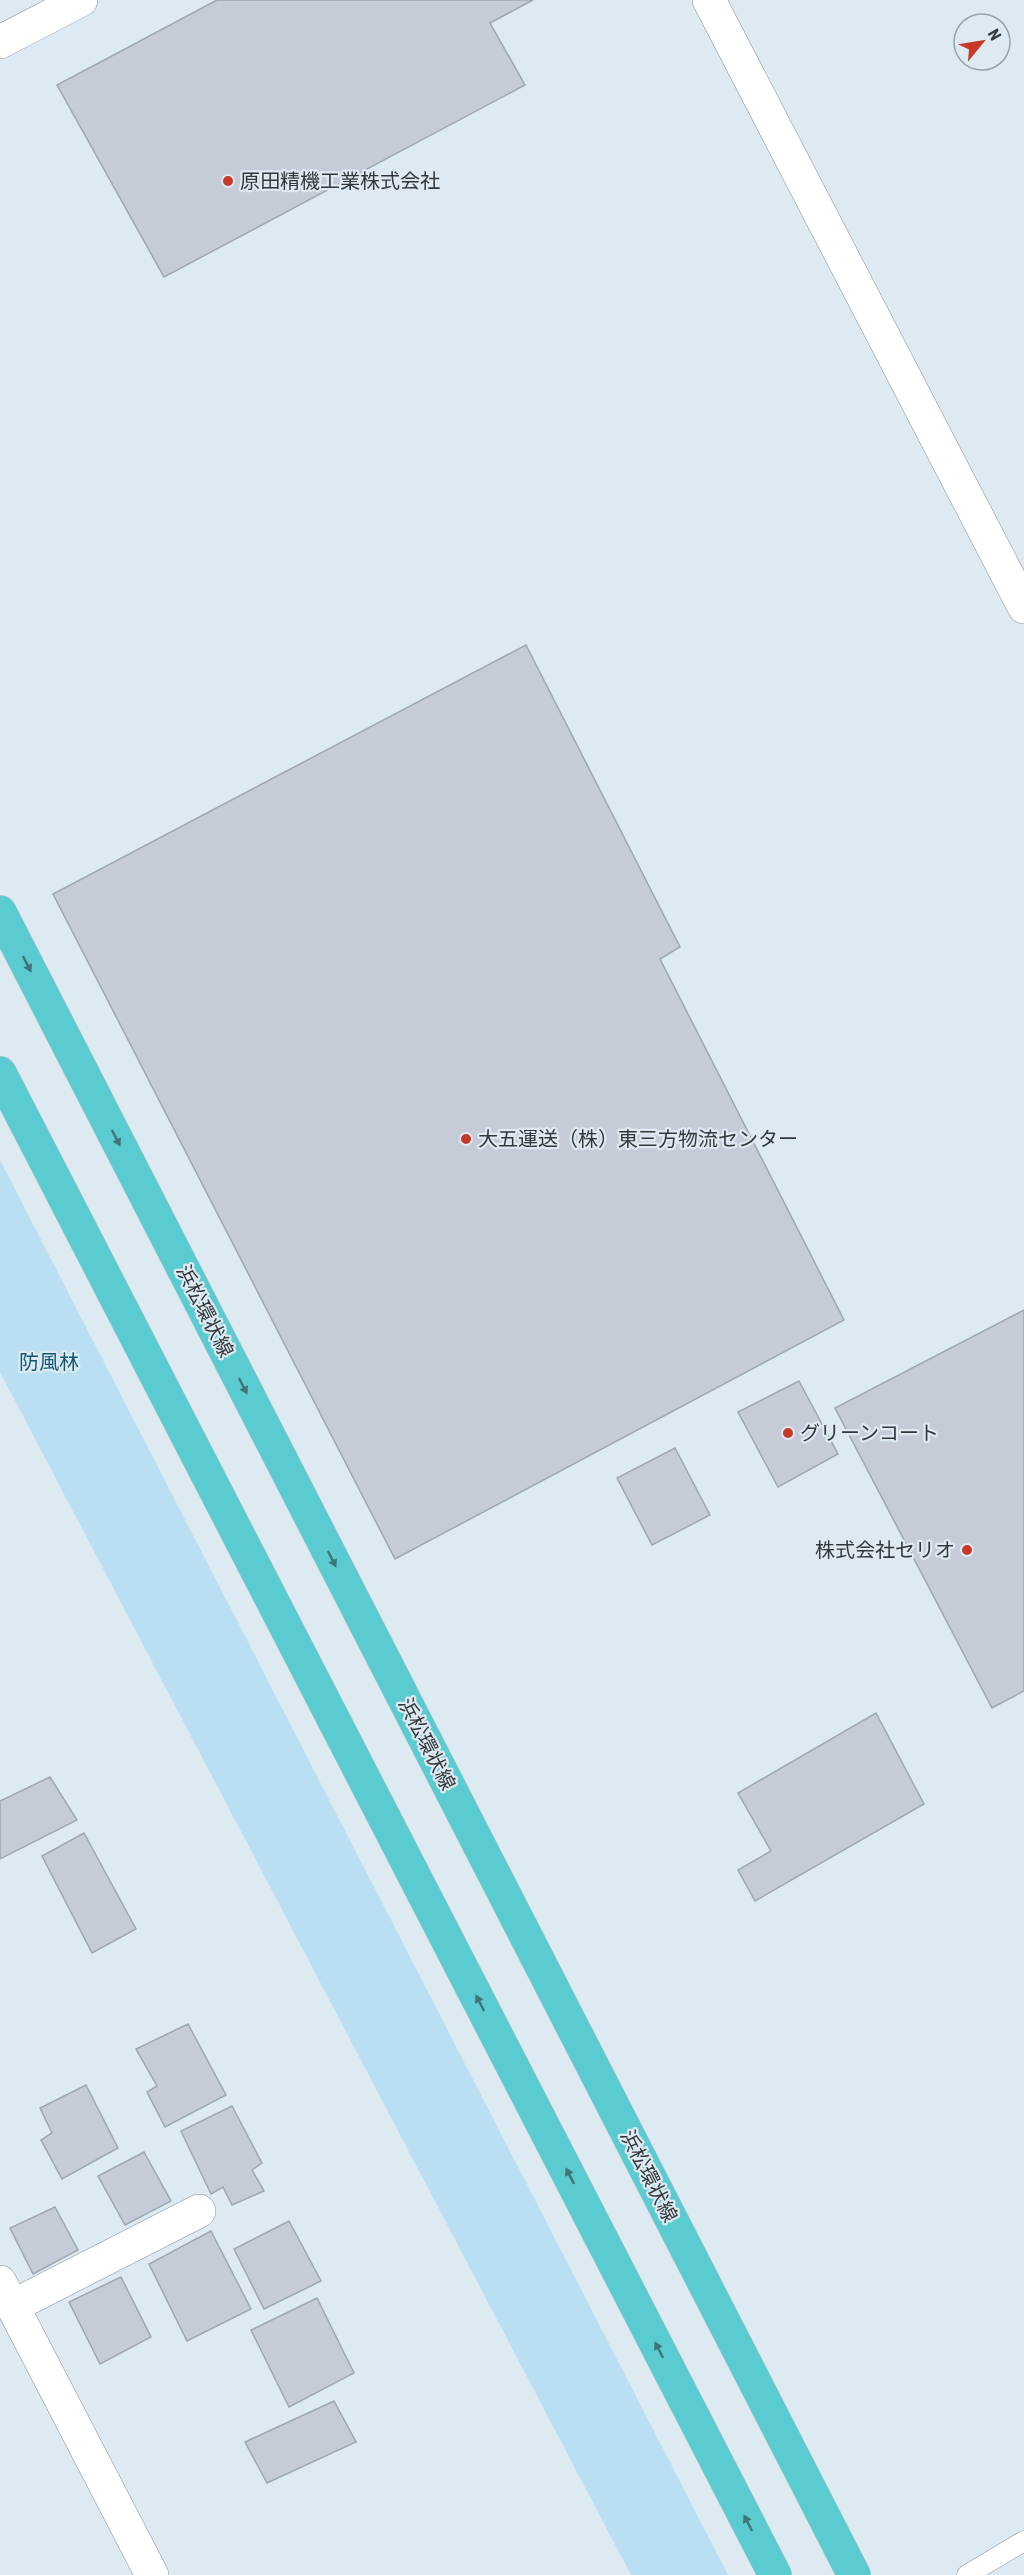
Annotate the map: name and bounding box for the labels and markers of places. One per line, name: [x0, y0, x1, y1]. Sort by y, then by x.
place label: 原田精機工業株式会社: [240, 169, 440, 193]
marker: 原田精機工業株式会社: [221, 174, 235, 188]
place label: 大五運送（株）東三方物流センター: [478, 1127, 798, 1151]
marker: 大五運送（株）東三方物流センター: [459, 1132, 473, 1146]
place label: グリーンコート: [800, 1421, 939, 1445]
marker: グリーンコート: [781, 1426, 795, 1440]
place label: 株式会社セリオ: [815, 1538, 955, 1562]
marker: 株式会社セリオ: [960, 1543, 974, 1557]

